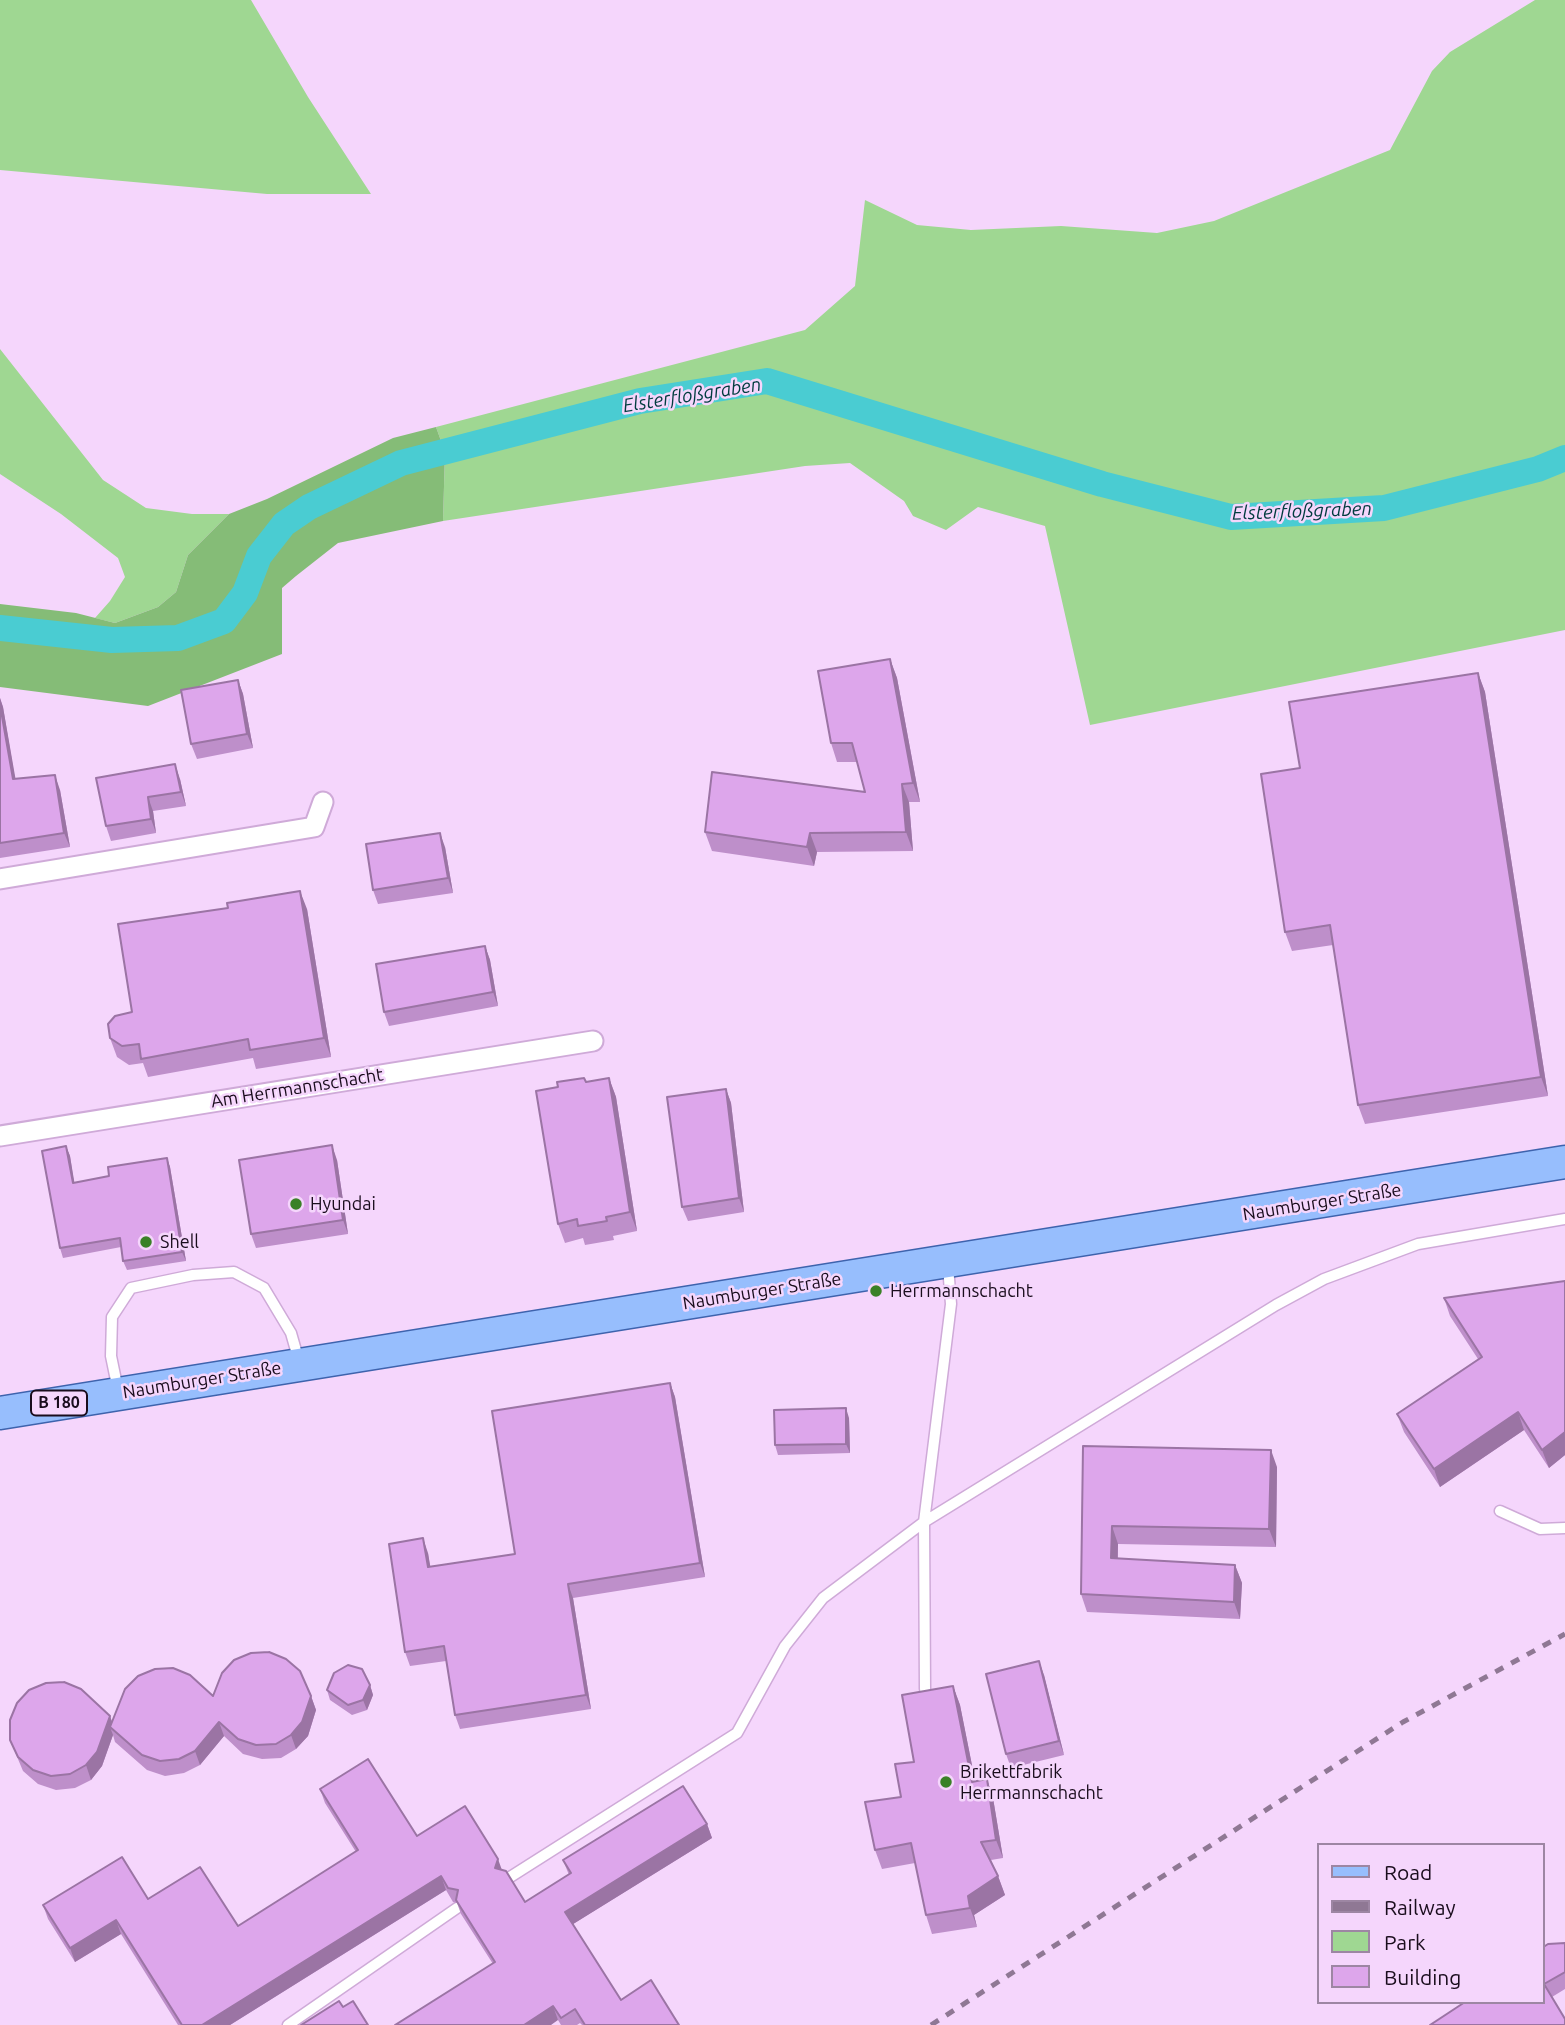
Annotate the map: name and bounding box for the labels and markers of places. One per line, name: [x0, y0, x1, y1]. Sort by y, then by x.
place label: Hyundai: [310, 1193, 376, 1215]
marker: Hyundai: [288, 1196, 304, 1212]
place label: Shell: [160, 1231, 199, 1253]
marker: Shell: [138, 1234, 154, 1250]
place label: Herrmannschacht: [890, 1280, 1033, 1302]
marker: Herrmannschacht: [868, 1283, 884, 1299]
place label: Brikettfabrik Herrmannschacht: [960, 1761, 1103, 1803]
marker: Brikettfabrik Herrmannschacht: [938, 1774, 954, 1790]

